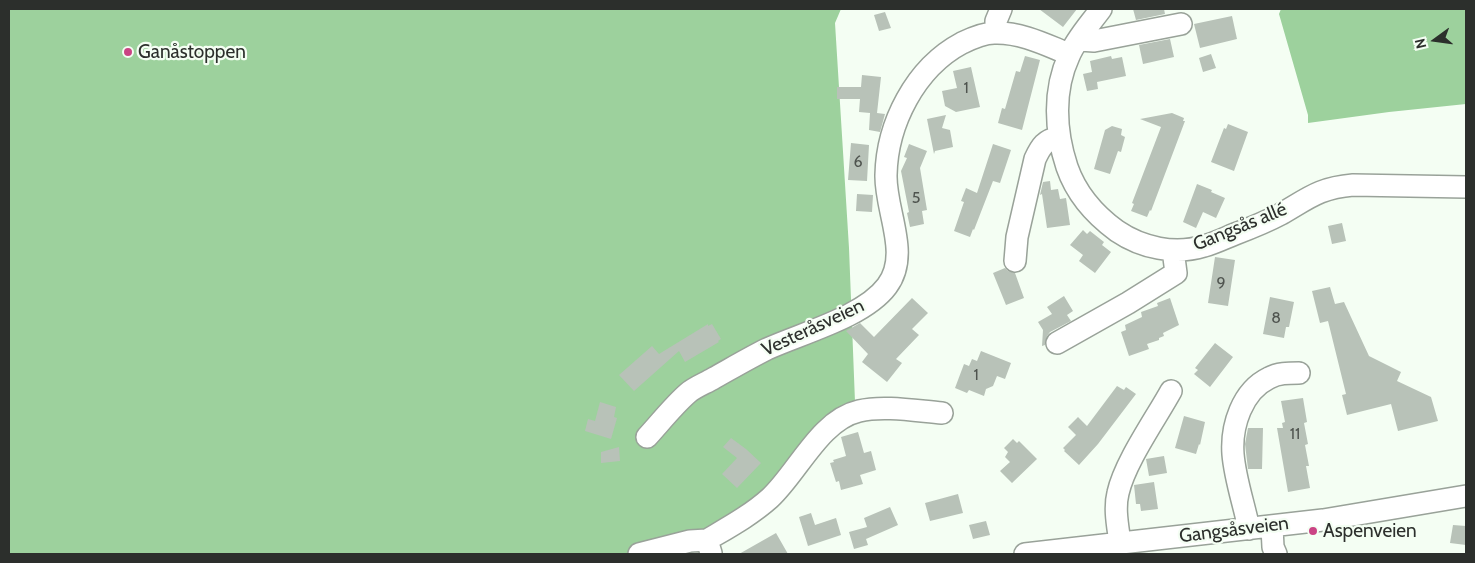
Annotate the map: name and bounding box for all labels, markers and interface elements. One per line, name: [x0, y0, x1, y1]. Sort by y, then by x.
north arrow: [1410, 15, 1460, 65]
text: N: [1411, 37, 1430, 51]
place label: Ganåstoppen: [138, 41, 246, 63]
marker: Ganåstoppen: [122, 46, 134, 58]
house number: 1: [963, 78, 969, 98]
house number: 6: [853, 152, 863, 172]
house number: 5: [912, 188, 920, 208]
street label: Gangsås allé: [1190, 198, 1290, 256]
house number: 9: [1216, 273, 1226, 293]
street label: Vesteråsveien: [758, 294, 868, 362]
house number: 8: [1271, 308, 1281, 328]
house number: 1: [973, 365, 979, 385]
house number: 11: [1290, 424, 1300, 444]
street label: Gangsåsveien: [1178, 512, 1290, 548]
place label: Aspenveien: [1323, 520, 1417, 542]
marker: Aspenveien: [1307, 525, 1319, 537]

